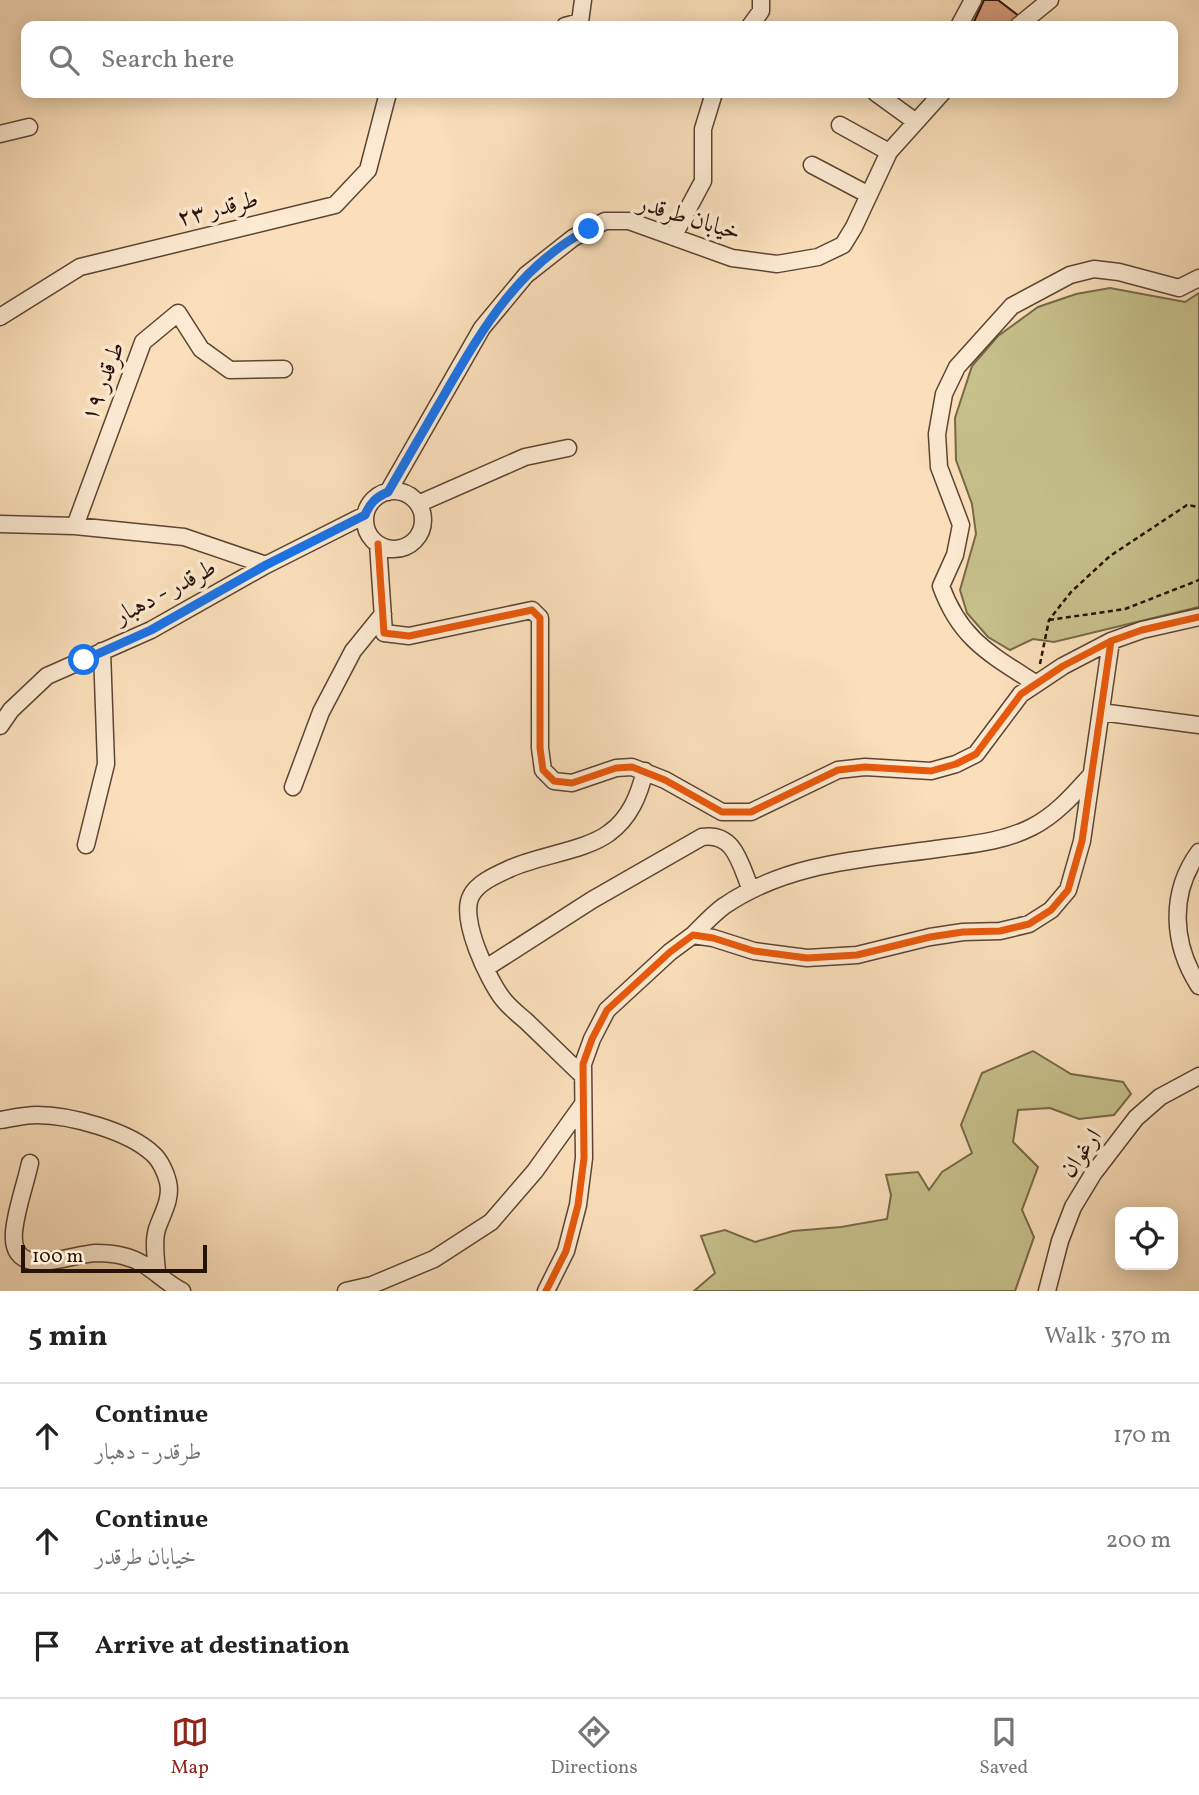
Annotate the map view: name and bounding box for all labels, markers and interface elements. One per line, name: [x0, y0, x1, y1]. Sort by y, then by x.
search box: [21, 21, 1178, 98]
icon: search: [45, 41, 83, 79]
text: Search here: [101, 42, 234, 78]
street label: طرقدر ۲۳: [174, 184, 262, 236]
street label: خیابان طرقدر: [632, 187, 744, 251]
route end: [573, 213, 604, 244]
street label: طرقدر ۱۹: [73, 337, 135, 427]
street label: طرقدر - دهبار: [107, 552, 223, 635]
route start: [68, 644, 99, 675]
street label: ارغوان: [1053, 1122, 1111, 1186]
map controls: [1115, 1207, 1178, 1270]
button: locate: [1115, 1207, 1178, 1270]
scale bar: [21, 1242, 206, 1274]
text: 100 m: [32, 1244, 83, 1270]
text: 5 min: [28, 1316, 108, 1358]
text: Walk · 370 m: [1044, 1321, 1171, 1353]
text: Continue: [95, 1397, 208, 1433]
icon: ahead: [28, 1417, 66, 1455]
text: 170 m: [1113, 1420, 1171, 1452]
text: طرقدر - دهبار: [95, 1437, 201, 1469]
text: Continue: [95, 1502, 208, 1538]
icon: ahead: [28, 1522, 66, 1560]
text: 200 m: [1106, 1525, 1171, 1557]
text: خیابان طرقدر: [95, 1542, 196, 1574]
icon: arrive: [28, 1627, 66, 1665]
text: Arrive at destination: [95, 1628, 350, 1664]
tab: Map: [171, 1713, 209, 1781]
tab: Directions: [551, 1713, 638, 1781]
tab: Saved: [979, 1713, 1028, 1781]

